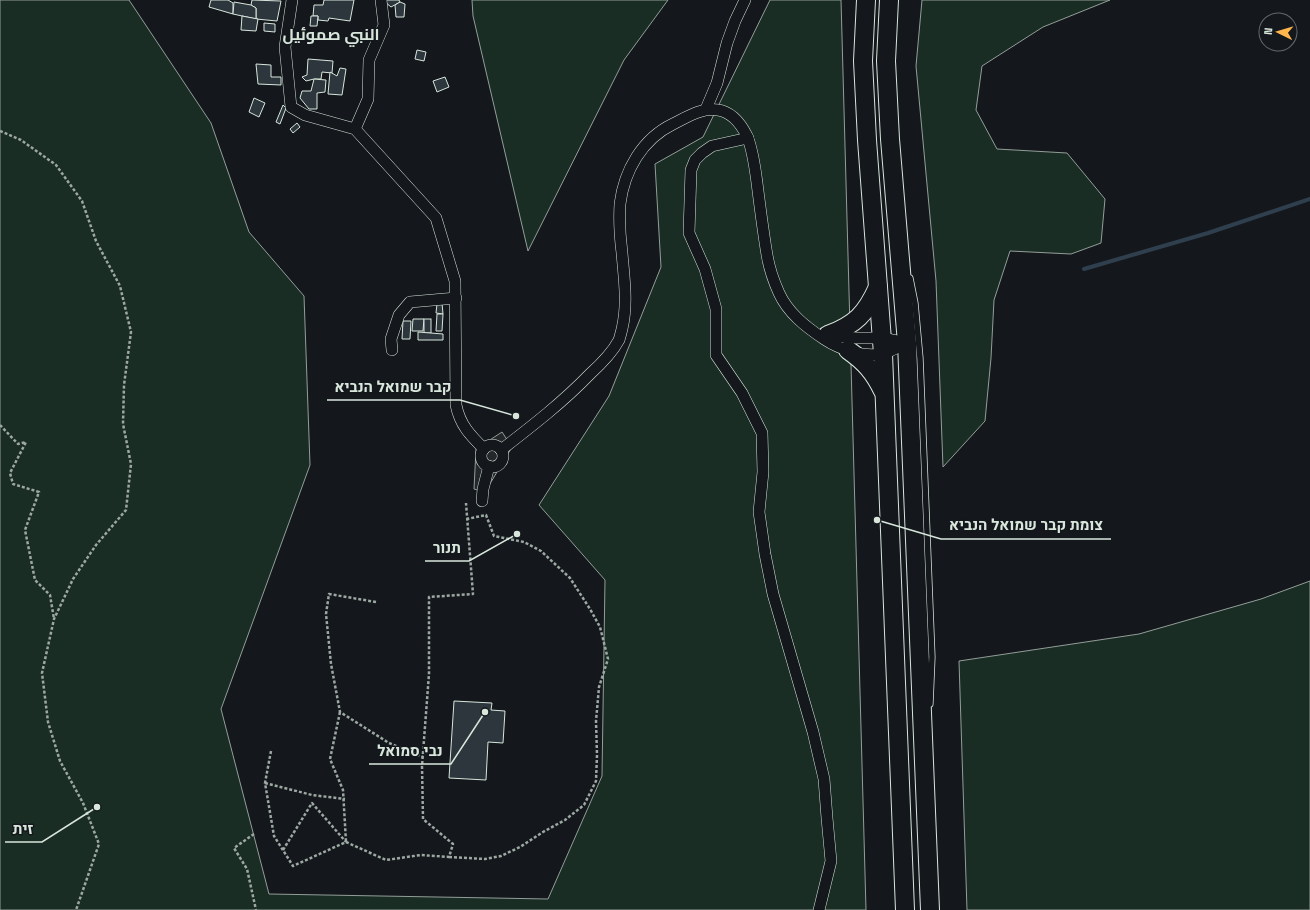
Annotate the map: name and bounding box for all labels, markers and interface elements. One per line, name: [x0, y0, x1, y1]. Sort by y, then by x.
north arrow: [1258, 12, 1298, 52]
district label: النبي صموئيل: [282, 24, 380, 47]
text: N: [1261, 27, 1275, 35]
callout: קבר שמואל הנביא: [327, 373, 460, 400]
text: קבר שמואל הנביא: [334, 377, 452, 396]
callout: צומת קבר שמואל הנביא: [941, 512, 1111, 539]
text: צומת קבר שמואל הנביא: [949, 515, 1103, 534]
callout: תנור: [425, 534, 469, 561]
text: תנור: [433, 538, 461, 557]
callout: נבי סמואל: [369, 737, 451, 764]
text: נבי סמואל: [377, 741, 443, 760]
callout: זית: [5, 815, 42, 842]
text: זית: [13, 819, 33, 838]

